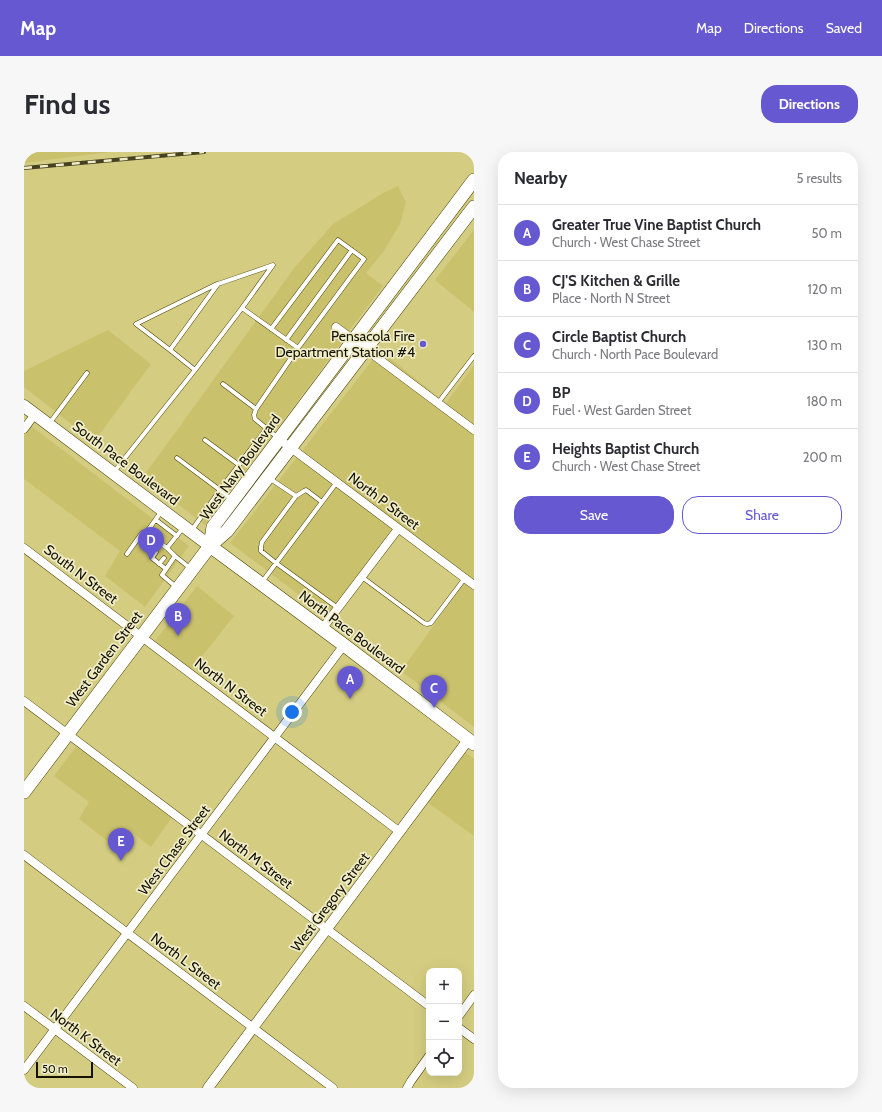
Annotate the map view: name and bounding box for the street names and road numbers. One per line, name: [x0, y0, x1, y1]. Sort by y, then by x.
street label: West Navy Boulevard: [196, 411, 284, 523]
street label: South Pace Boulevard: [69, 417, 183, 509]
street label: North P Street: [345, 468, 423, 534]
street label: South N Street: [41, 540, 122, 608]
street label: North Pace Boulevard: [296, 586, 408, 678]
street label: West Garden Street: [62, 607, 146, 711]
street label: North N Street: [191, 654, 271, 720]
street label: West Chase Street: [134, 801, 214, 899]
street label: North M Street: [216, 825, 297, 893]
street label: West Gregory Street: [287, 849, 373, 955]
street label: North L Street: [147, 929, 225, 993]
street label: North K Street: [47, 1004, 125, 1070]

